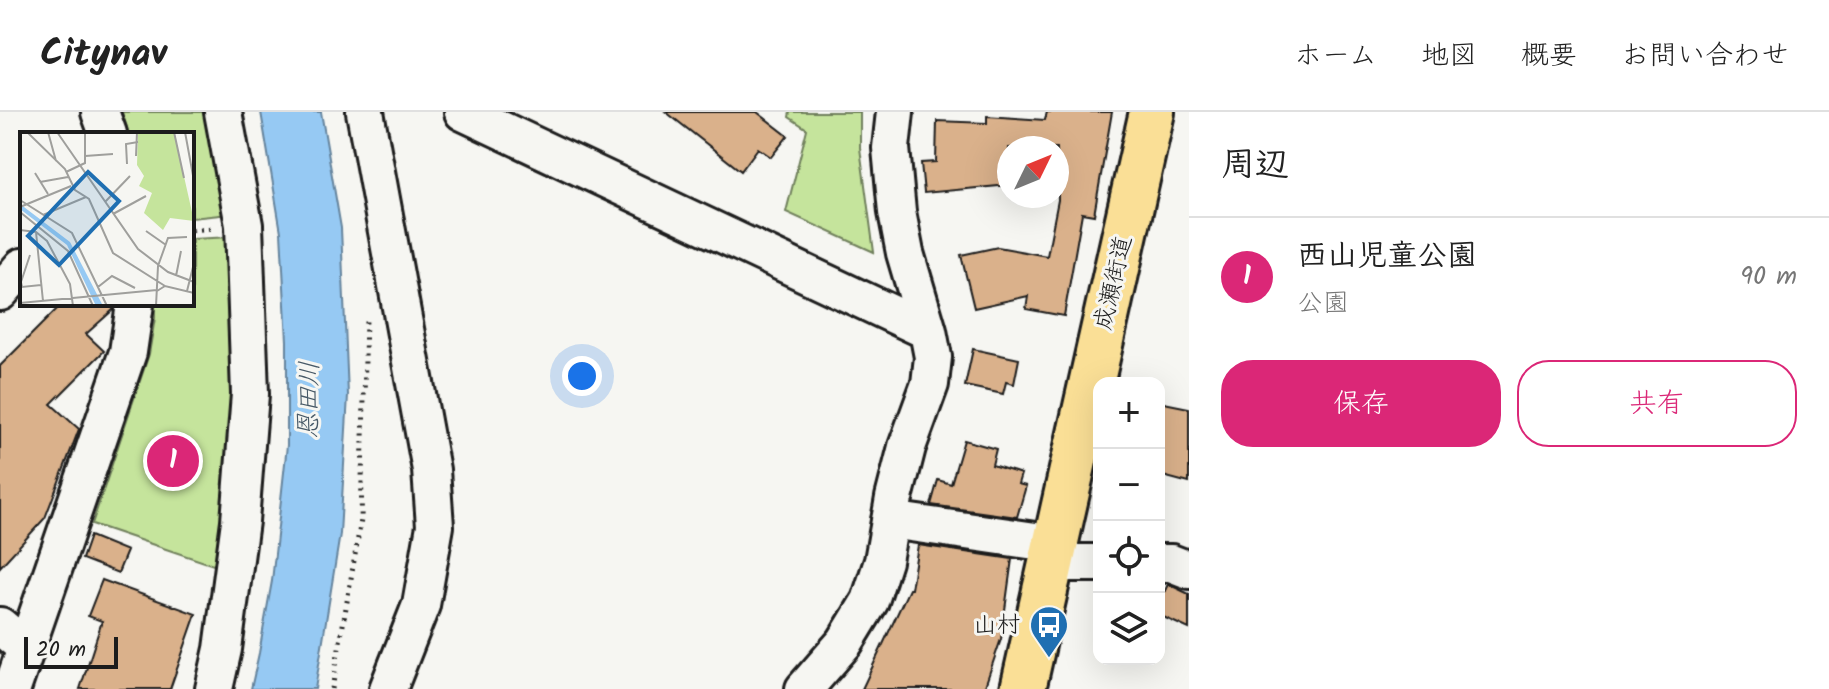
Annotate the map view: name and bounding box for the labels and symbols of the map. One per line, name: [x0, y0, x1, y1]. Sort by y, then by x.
inset map: [20, 132, 194, 306]
north arrow: [997, 136, 1069, 208]
street label: 成瀬街道: [1084, 232, 1144, 334]
your location: [562, 356, 602, 396]
water label: 恩田川: [288, 361, 332, 439]
pin: 1: [147, 431, 199, 491]
bus stop icon: 山村: [1028, 604, 1070, 659]
place label: 山村: [973, 606, 1021, 645]
scale bar: [24, 633, 118, 669]

